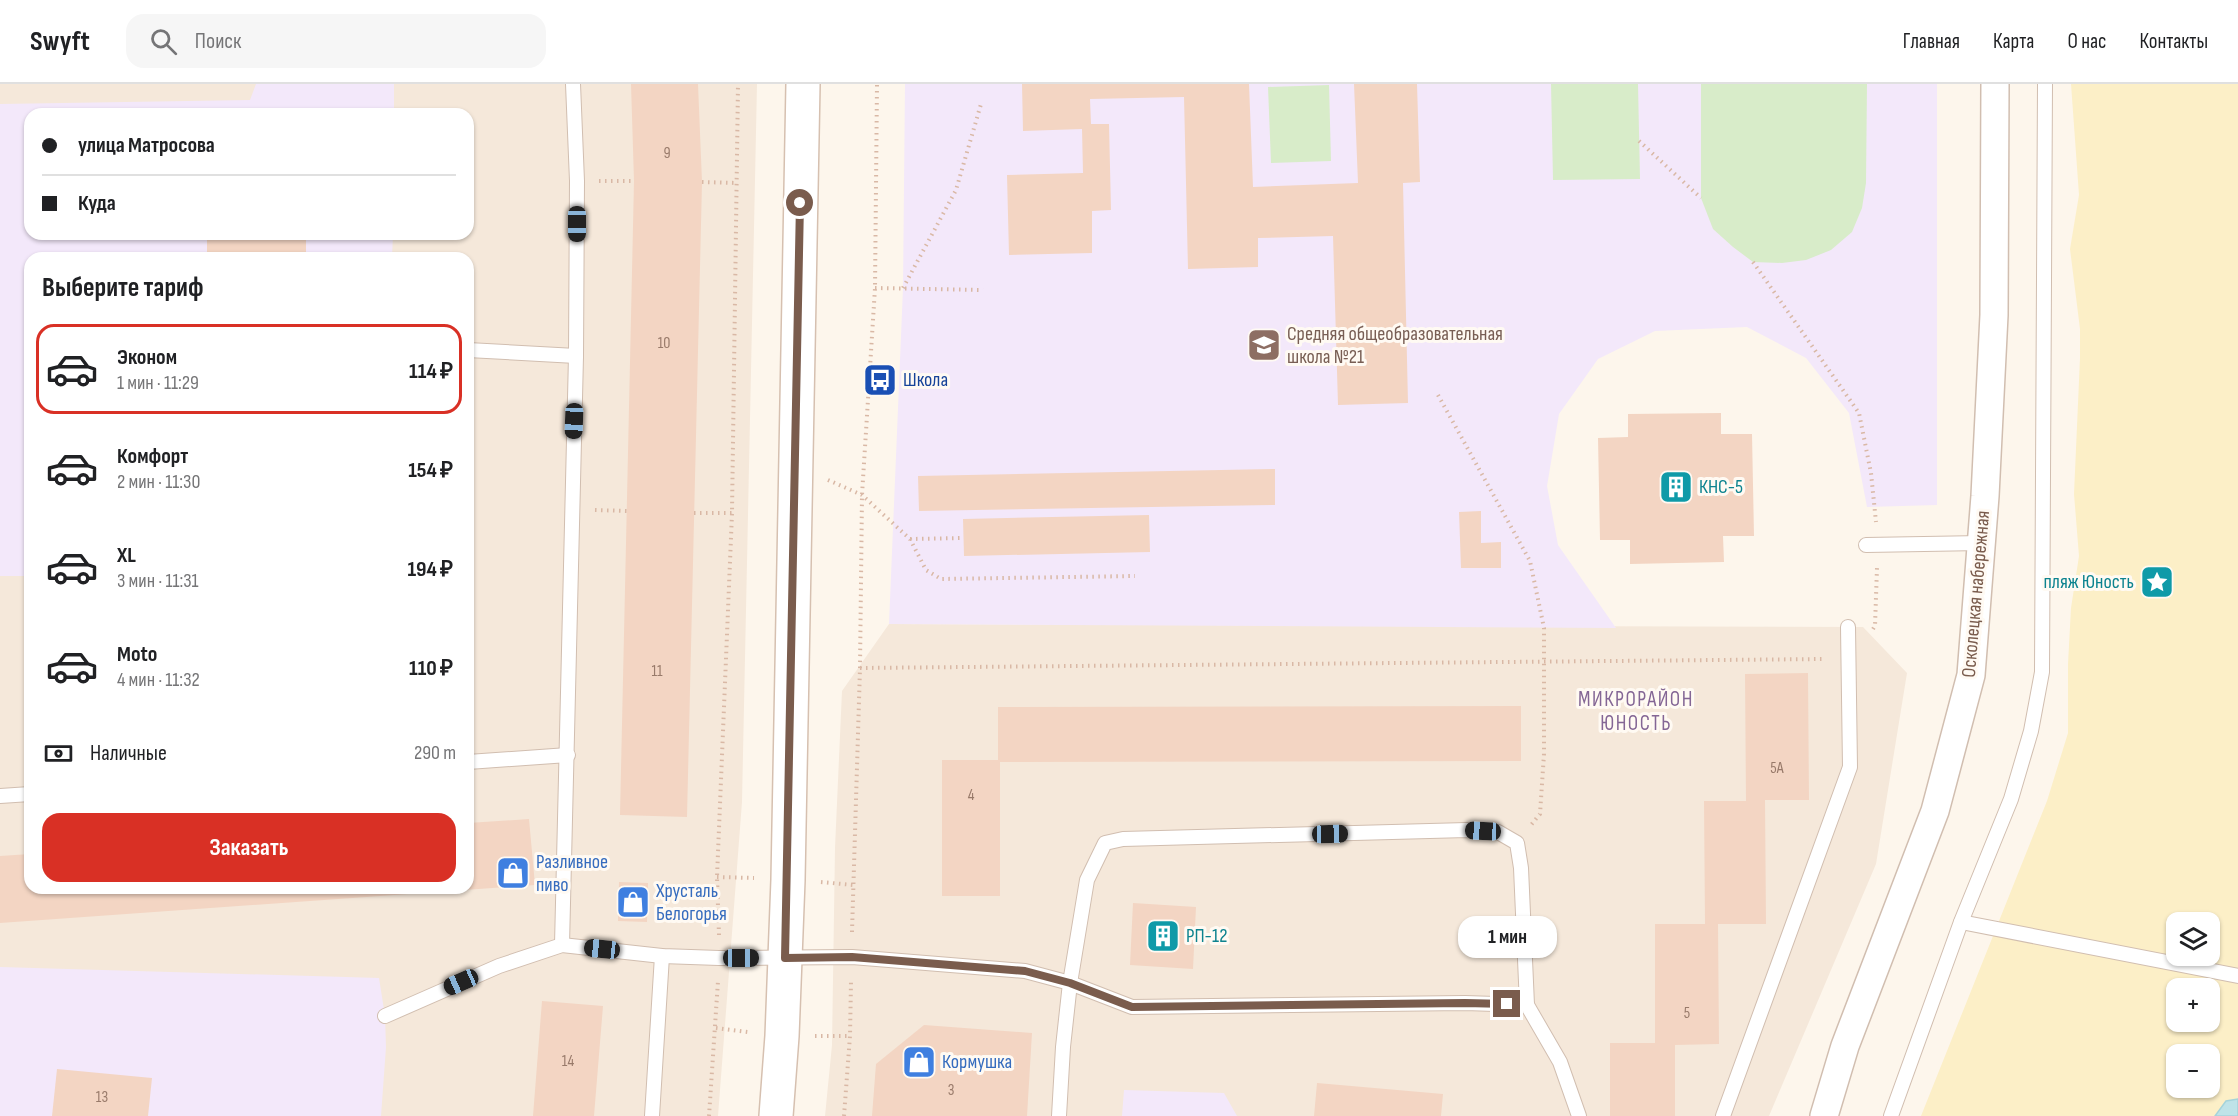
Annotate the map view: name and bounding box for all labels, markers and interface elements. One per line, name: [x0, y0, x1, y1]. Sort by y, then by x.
search box: [126, 14, 546, 68]
text: Swyft: [30, 25, 90, 58]
icon: search: [147, 25, 180, 58]
text: Поиск: [195, 28, 241, 55]
text: Главная: [1903, 29, 1960, 54]
text: Карта: [1993, 29, 2034, 54]
text: О нас: [2067, 29, 2106, 54]
text: Контакты: [2139, 29, 2208, 54]
text: улица Матросова: [78, 132, 215, 159]
house number: 9: [663, 144, 671, 163]
route start: [786, 189, 813, 216]
text: Куда: [78, 190, 116, 217]
car: [568, 206, 586, 242]
text: Выберите тариф: [42, 272, 204, 304]
place label: Средняя общеобразовательная школа №21: [1287, 322, 1503, 369]
school or university icon: Средняя общеобразовательная школа №21: [1246, 327, 1282, 363]
house number: 10: [658, 334, 670, 353]
icon: car: [45, 342, 99, 396]
text: Эконом: [117, 344, 177, 371]
text: 114 ₽: [409, 358, 453, 385]
bus stop icon: Школа: [862, 362, 898, 398]
place label: Школа: [903, 368, 948, 392]
text: 1 мин · 11:29: [117, 371, 199, 395]
car: [564, 403, 584, 439]
icon: car: [45, 441, 99, 495]
text: Комфорт: [117, 443, 188, 470]
text: 154 ₽: [408, 457, 453, 484]
building icon: КНС-5: [1658, 469, 1694, 505]
text: 2 мин · 11:30: [117, 470, 200, 494]
place label: КНС-5: [1699, 475, 1743, 499]
street label: Осколецкая набережная: [1957, 510, 1995, 678]
icon: car: [45, 540, 99, 594]
text: XL: [117, 542, 136, 569]
text: 194 ₽: [407, 556, 453, 583]
place icon: пляж Юность: [2139, 564, 2175, 600]
text: 3 мин · 11:31: [117, 569, 199, 593]
place label: пляж Юность: [2044, 570, 2134, 594]
icon: car: [45, 639, 99, 693]
text: Moto: [117, 641, 157, 668]
text: 110 ₽: [409, 655, 453, 682]
house number: 11: [651, 662, 663, 681]
text: 4 мин · 11:32: [117, 668, 200, 692]
district label: МИКРОРАЙОН ЮНОСТЬ: [1578, 687, 1694, 736]
icon: cash: [42, 737, 75, 770]
text: Наличные: [90, 740, 167, 767]
text: 290 m: [414, 741, 456, 765]
house number: 5А: [1770, 759, 1784, 778]
house number: 4: [968, 786, 975, 805]
button: Заказать: [42, 813, 456, 882]
car: [1465, 821, 1501, 841]
car: [1312, 825, 1348, 843]
place label: Разливное пиво: [536, 850, 608, 897]
shop icon: Разливное пиво: [495, 855, 531, 891]
place label: Хрусталь Белогорья: [655, 879, 727, 926]
shop icon: Хрусталь Белогорья: [615, 884, 651, 920]
map controls: [2166, 912, 2220, 1098]
button: layers: [2166, 912, 2220, 966]
callout: 1 мин: [1458, 917, 1556, 959]
building icon: РП-12: [1145, 918, 1181, 954]
place label: РП-12: [1186, 924, 1227, 948]
text: 1 мин: [1488, 925, 1527, 949]
car: [583, 938, 621, 960]
car: [723, 949, 759, 967]
car: [441, 966, 481, 998]
button: +: [2166, 978, 2220, 1032]
route end: [1493, 990, 1520, 1017]
house number: 5: [1684, 1004, 1690, 1023]
shop icon: Кормушка: [901, 1044, 937, 1080]
button: −: [2166, 1044, 2220, 1098]
place label: Кормушка: [942, 1050, 1012, 1074]
house number: 14: [562, 1052, 574, 1071]
house number: 3: [948, 1081, 954, 1100]
house number: 13: [96, 1088, 108, 1107]

